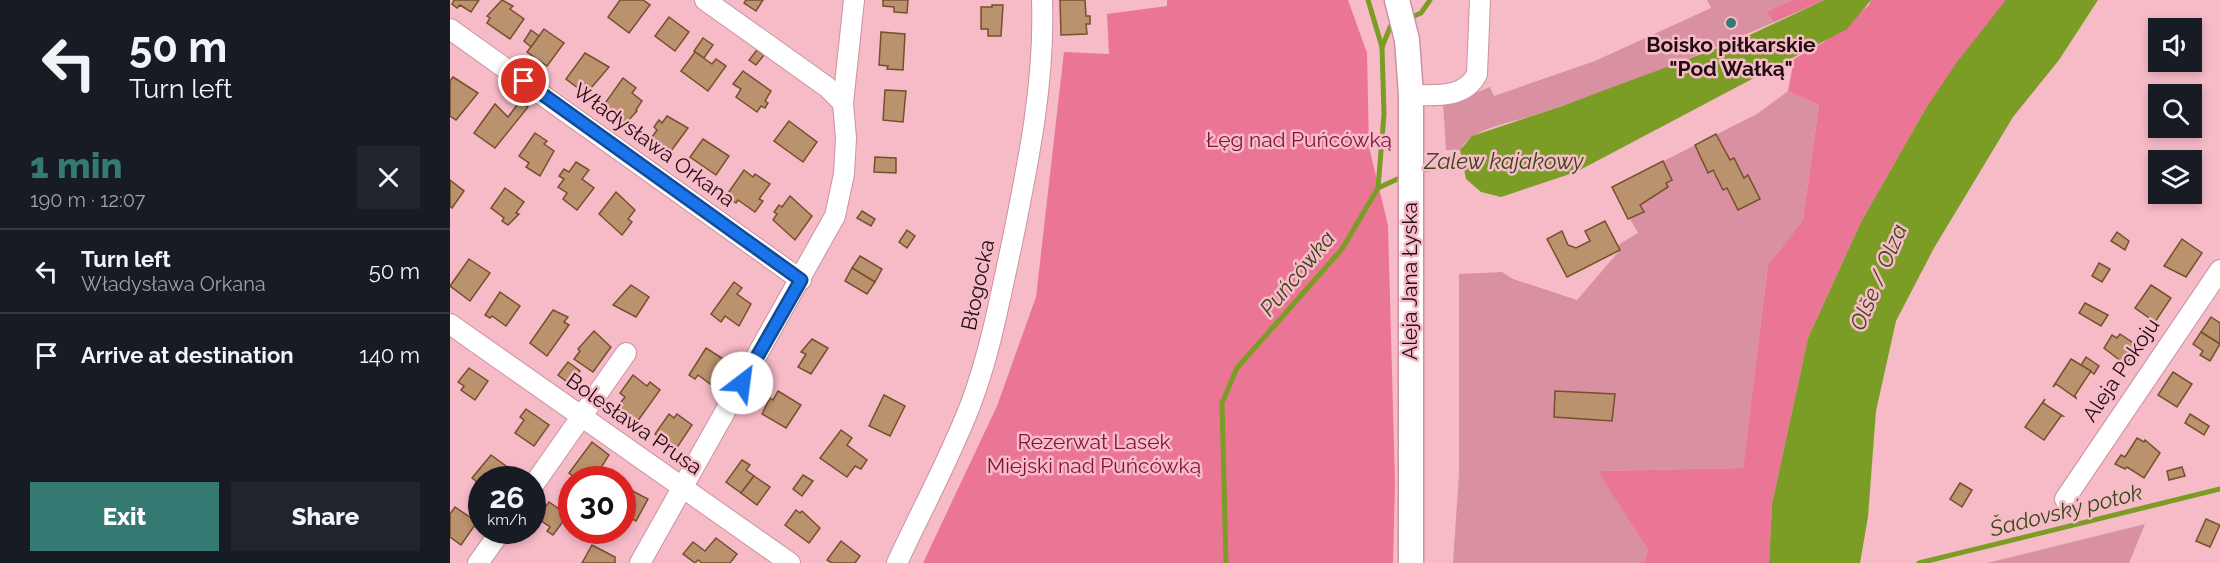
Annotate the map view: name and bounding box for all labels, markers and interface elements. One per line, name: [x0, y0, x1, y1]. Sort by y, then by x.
marker: Boisko piłkarskie "Pod Wałką": [1724, 16, 1738, 30]
map controls: [2148, 18, 2202, 204]
button: sound: [2148, 18, 2202, 72]
text: 50 m: [129, 23, 227, 72]
icon: left: [30, 24, 108, 102]
place label: Boisko piłkarskie "Pod Wałką": [1646, 32, 1816, 81]
pin: [498, 55, 549, 106]
icon: arrive: [507, 64, 540, 97]
text: Turn left: [129, 73, 232, 104]
street label: Władysława Orkana: [568, 77, 740, 212]
button: search: [2148, 84, 2202, 138]
park label: Łęg nad Puńcówką: [1206, 127, 1392, 152]
text: 1 min: [30, 144, 122, 186]
button: close: [357, 146, 420, 209]
water label: Zalew kajakowy: [1424, 148, 1585, 174]
button: layers: [2148, 150, 2202, 204]
text: 190 m · 12:07: [30, 188, 146, 212]
street label: Aleja Jana Łyska: [1397, 202, 1422, 360]
water label: Olše / Olza: [1844, 220, 1912, 334]
water label: Puńcówka: [1254, 225, 1340, 321]
street label: Błogocka: [956, 237, 999, 333]
text: Turn left: [81, 246, 171, 272]
icon: left: [30, 255, 63, 288]
text: 50 m: [369, 258, 420, 284]
text: Władysława Orkana: [81, 272, 266, 296]
street label: Aleja Pokoju: [2077, 313, 2164, 426]
icon: arrive: [30, 339, 63, 372]
text: Arrive at destination: [81, 342, 294, 368]
text: 140 m: [359, 342, 420, 368]
position arrow: [710, 351, 774, 415]
street label: Bolesława Prusa: [562, 367, 707, 480]
park label: Rezerwat Lasek Miejski nad Puńcówką: [987, 429, 1201, 478]
speed limit sign: 30: [558, 466, 636, 544]
water label: Šadovský potok: [1986, 477, 2145, 542]
text: 26: [489, 480, 525, 515]
button: Exit: [30, 482, 219, 551]
button: Share: [231, 482, 420, 551]
text: km/h: [487, 511, 527, 529]

